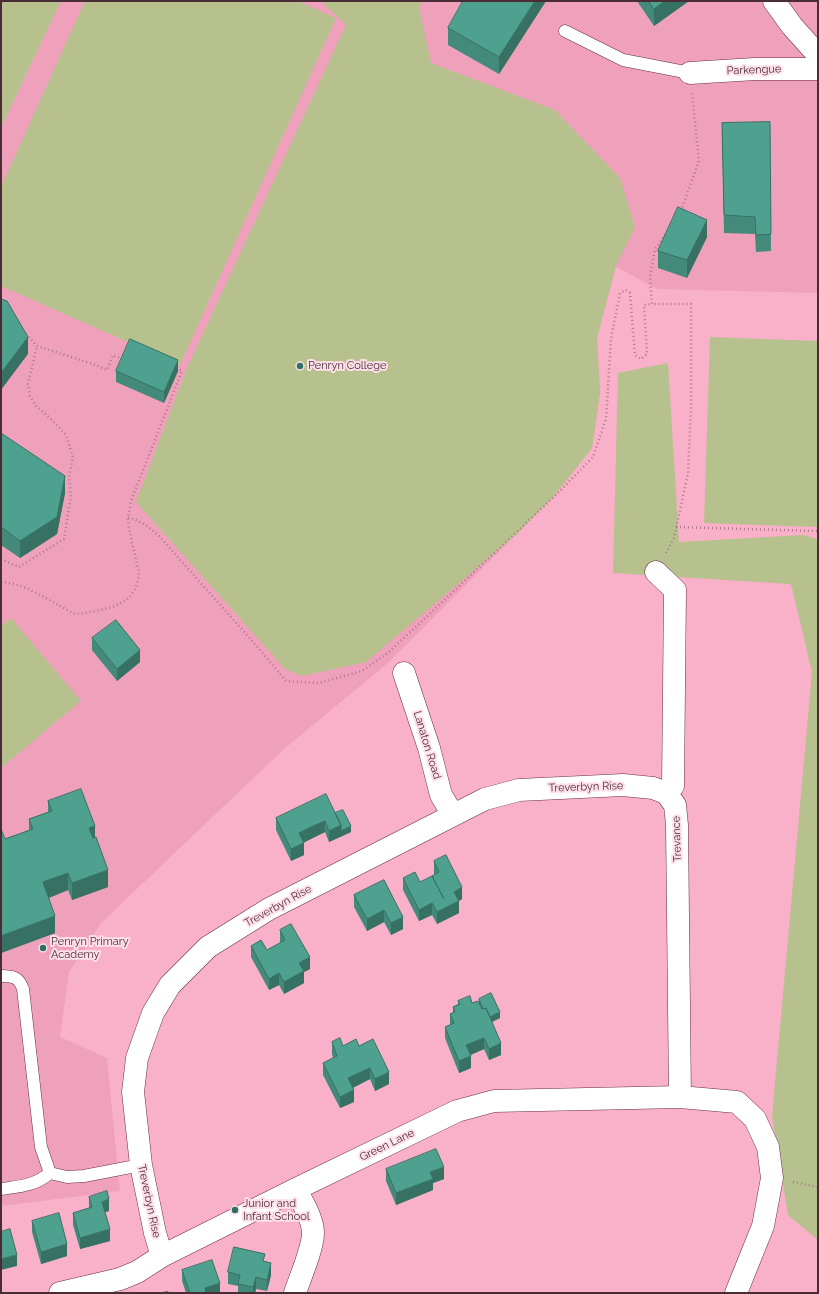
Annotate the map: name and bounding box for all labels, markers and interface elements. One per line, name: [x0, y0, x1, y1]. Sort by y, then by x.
street label: Parkengue: [726, 62, 782, 78]
place label: Penryn College: [308, 359, 386, 373]
marker: Penryn College: [295, 361, 305, 371]
street label: Lanaton Road: [410, 709, 444, 781]
street label: Treverbyn Rise: [548, 779, 624, 795]
street label: Trevance: [670, 816, 684, 862]
street label: Treverbyn Rise: [242, 882, 314, 930]
place label: Penryn Primary Academy: [51, 935, 129, 961]
marker: Penryn Primary Academy: [38, 943, 48, 953]
street label: Green Lane: [358, 1126, 416, 1164]
street label: Treverbyn Rise: [135, 1163, 163, 1239]
place label: Junior and Infant School: [243, 1197, 310, 1223]
marker: Junior and Infant School: [230, 1205, 240, 1215]

